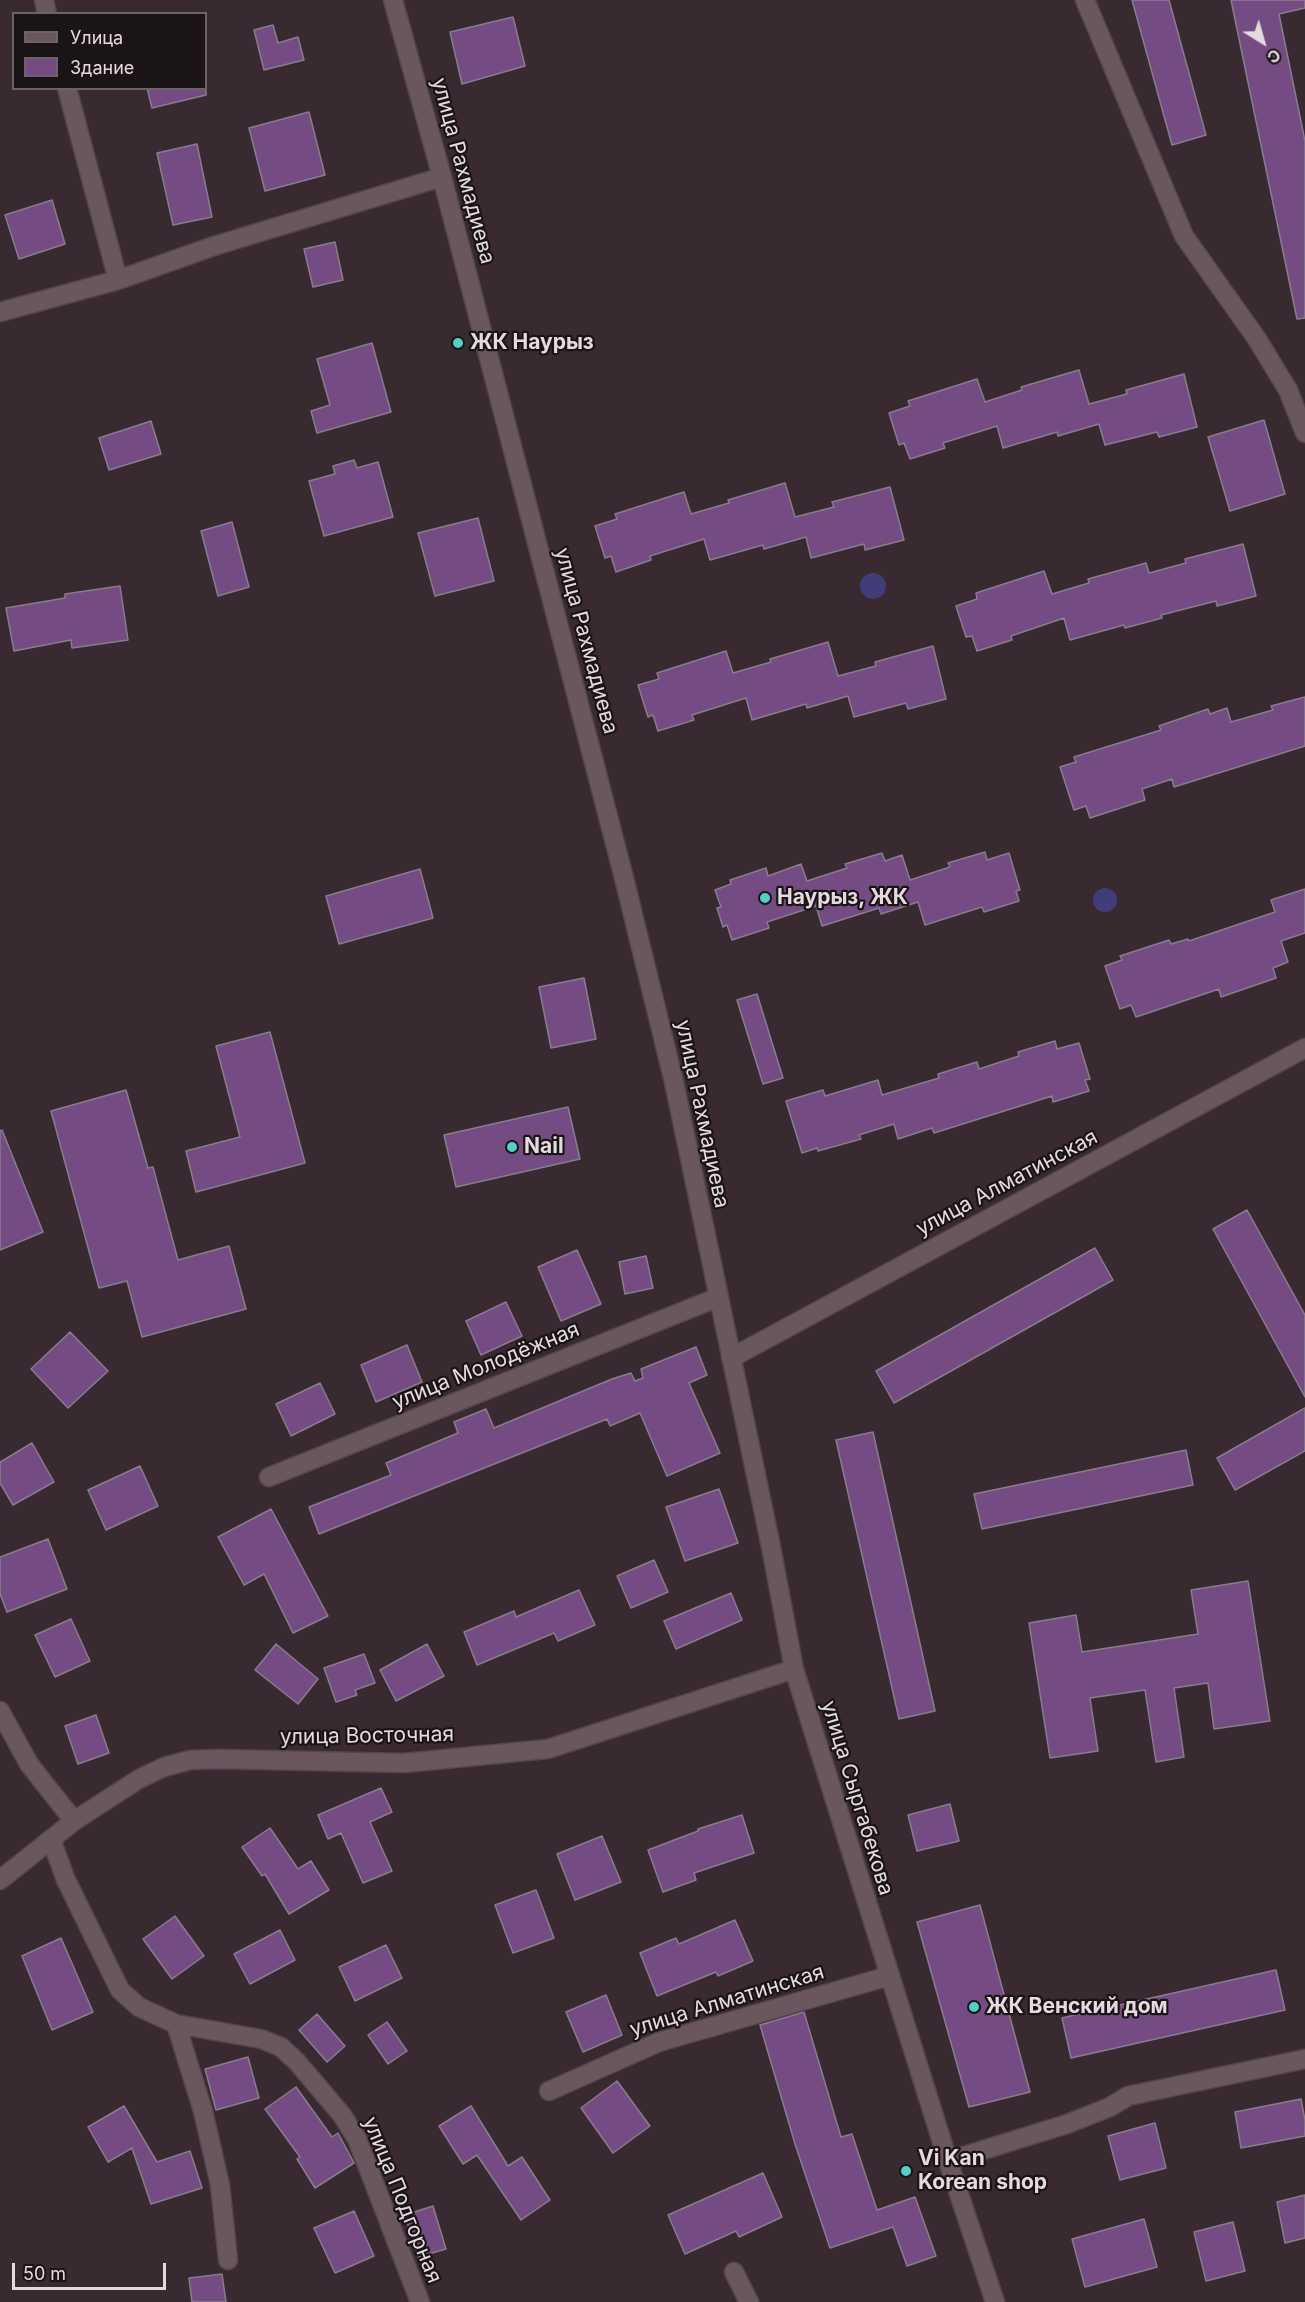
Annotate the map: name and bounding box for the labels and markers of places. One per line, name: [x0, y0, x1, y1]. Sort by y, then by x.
place label: ЖК Наурыз: [470, 330, 594, 356]
marker: ЖК Наурыз: [451, 336, 465, 350]
place label: Наурыз, ЖК: [777, 885, 908, 911]
marker: Наурыз, ЖК: [758, 891, 772, 905]
place label: Nail: [524, 1134, 564, 1160]
marker: Nail: [505, 1140, 519, 1154]
place label: ЖК Венский дом: [986, 1994, 1168, 2020]
marker: ЖК Венский дом: [967, 2000, 981, 2014]
place label: Vi Kan Korean shop: [918, 2146, 1047, 2196]
marker: Vi Kan Korean shop: [899, 2164, 913, 2178]

